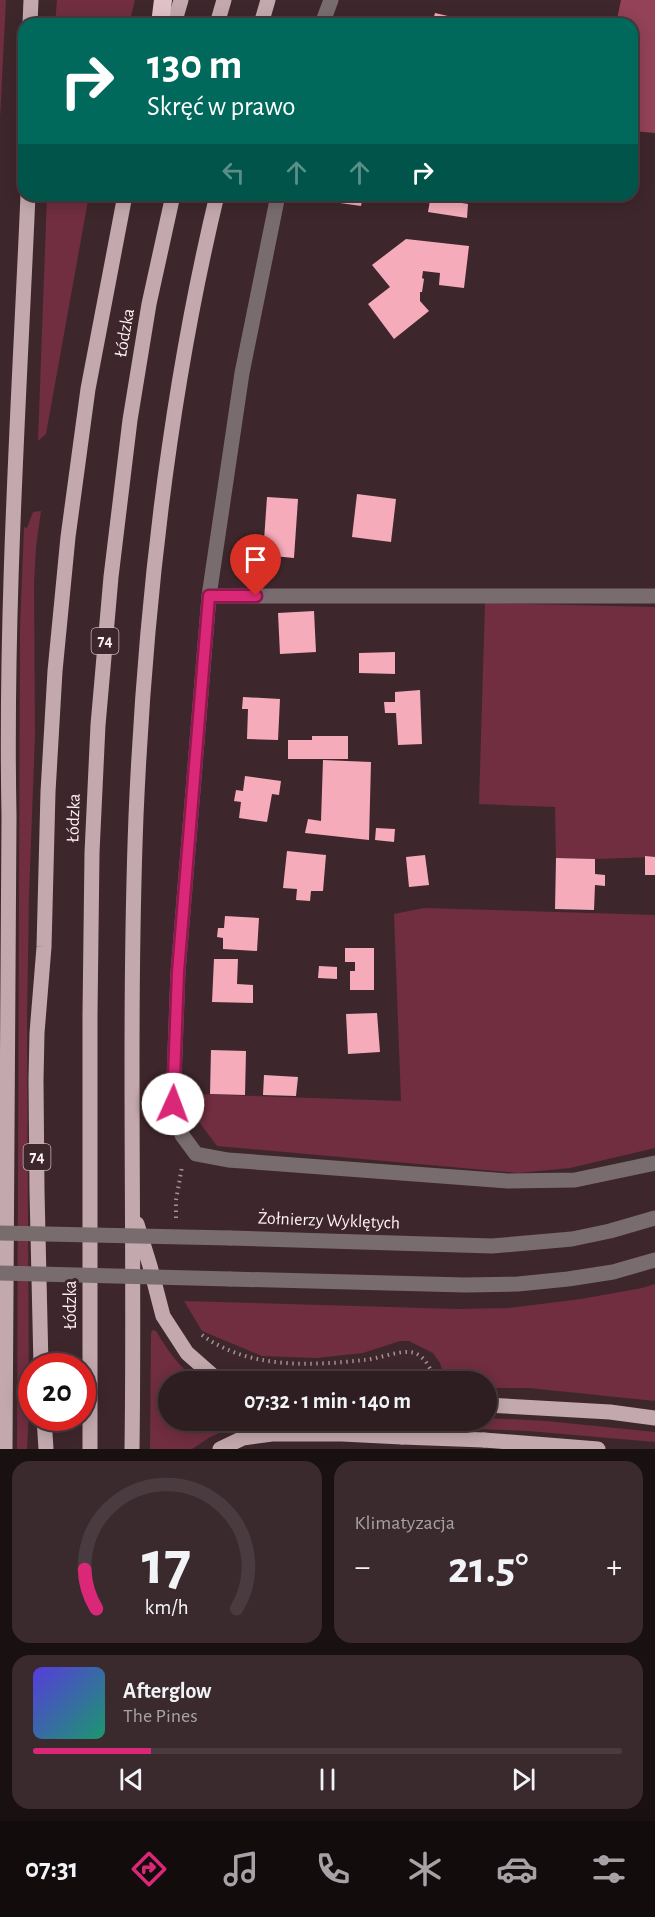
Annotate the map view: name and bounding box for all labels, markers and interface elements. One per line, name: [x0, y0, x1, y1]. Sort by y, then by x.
icon: right: [48, 42, 126, 120]
text: 130 m: [147, 44, 242, 86]
text: Skręć w prawo: [147, 93, 296, 120]
icon: left: [217, 156, 250, 189]
icon: ahead: [280, 156, 313, 189]
icon: ahead: [343, 156, 376, 189]
icon: right: [406, 156, 439, 189]
street label: Łódzka: [112, 307, 138, 359]
pin: [230, 534, 281, 596]
icon: arrive: [239, 543, 272, 576]
road number: 74: [92, 628, 118, 654]
street label: Łódzka: [64, 793, 84, 843]
position arrow: [141, 1072, 205, 1136]
road number: 74: [24, 1144, 51, 1170]
street label: Żołnierzy Wyklętych: [258, 1208, 400, 1232]
street label: Łódzka: [62, 1280, 80, 1330]
speed limit sign: 20: [18, 1353, 96, 1431]
text: 07:32 · 1 min · 140 m: [244, 1390, 411, 1412]
text: Klimatyzacja: [355, 1513, 455, 1533]
text: 17: [142, 1533, 191, 1595]
text: 21.5°: [448, 1546, 528, 1591]
text: −: [355, 1551, 370, 1584]
text: +: [606, 1551, 622, 1584]
text: km/h: [145, 1597, 189, 1618]
text: Afterglow: [123, 1680, 211, 1702]
text: The Pines: [123, 1706, 198, 1726]
icon: previous: [115, 1763, 148, 1796]
icon: pause: [311, 1763, 344, 1796]
icon: next: [507, 1763, 540, 1796]
icon: directions: [128, 1848, 170, 1890]
icon: music: [220, 1848, 262, 1890]
icon: phone: [312, 1848, 354, 1890]
icon: climate: [404, 1848, 446, 1890]
icon: car: [496, 1848, 538, 1890]
icon: filters: [588, 1848, 630, 1890]
text: 07:31: [25, 1855, 78, 1882]

